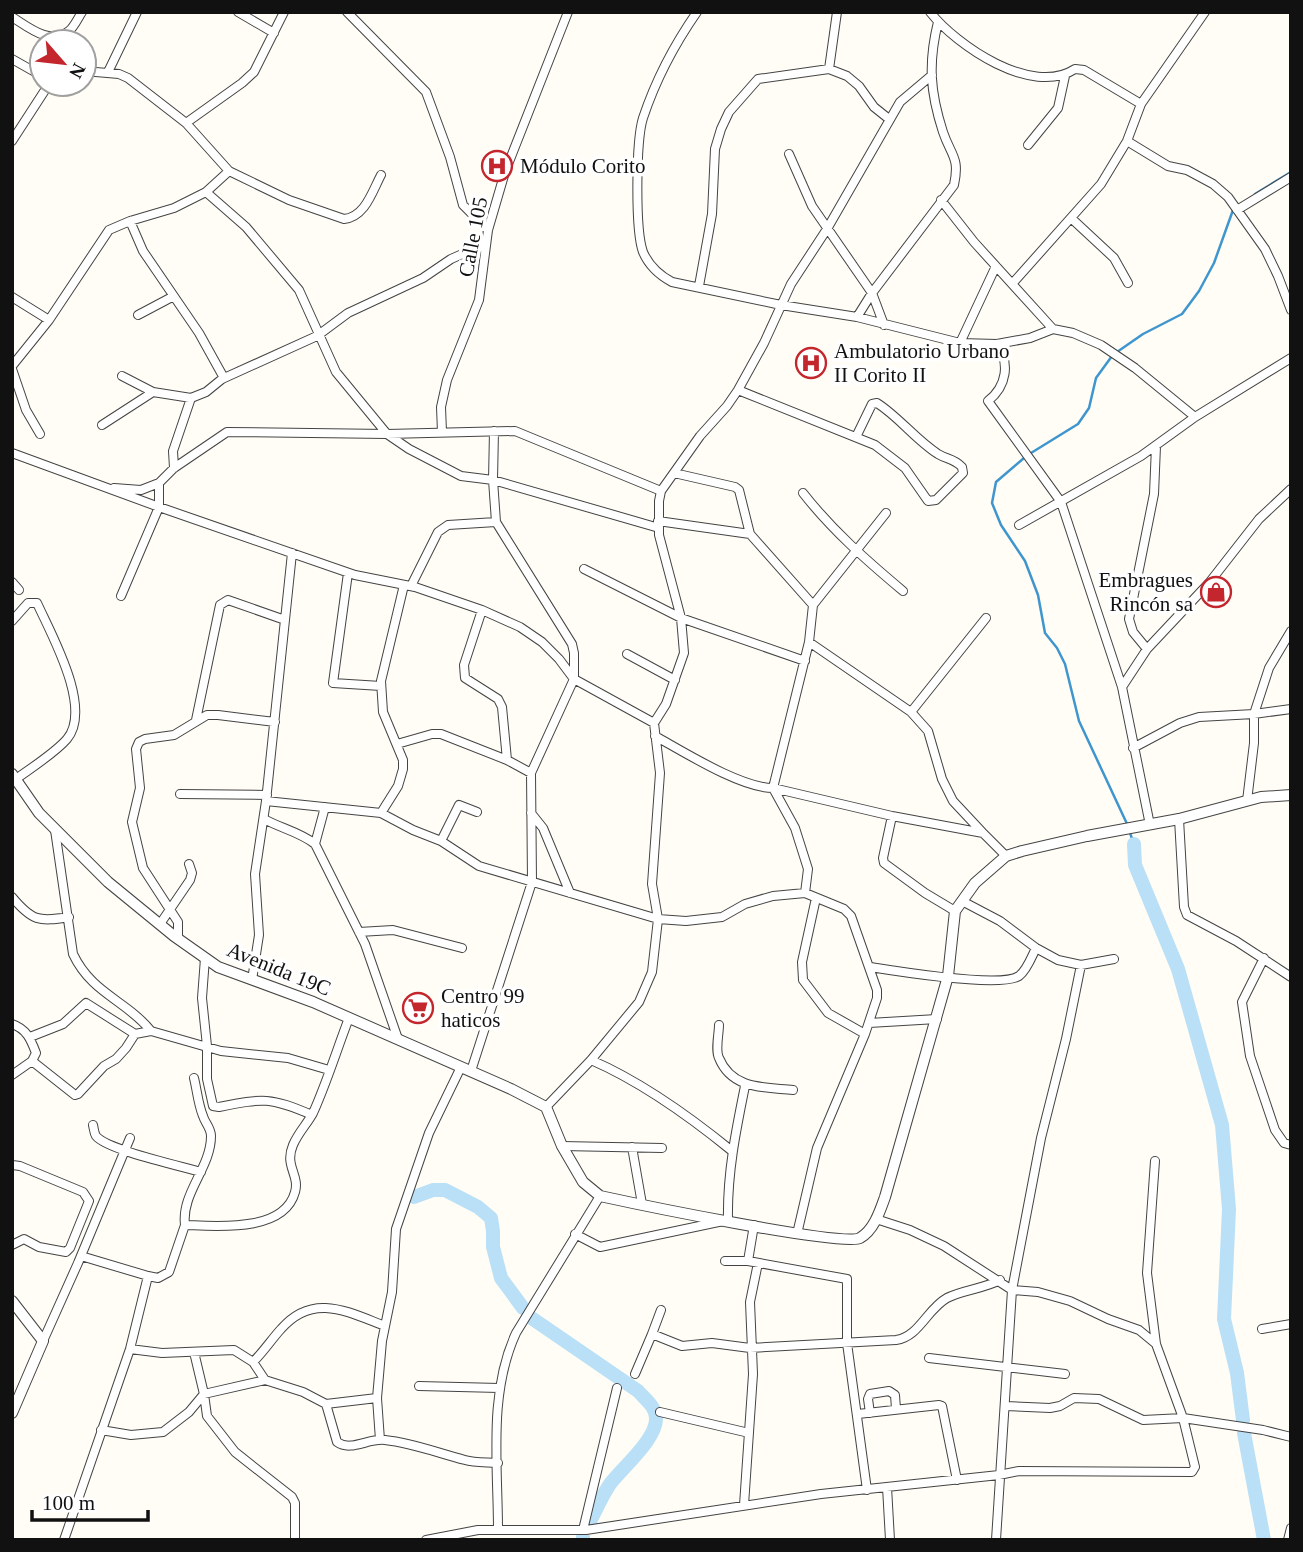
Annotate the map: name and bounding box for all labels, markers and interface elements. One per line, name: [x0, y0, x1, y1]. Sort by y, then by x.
north arrow: [28, 28, 98, 98]
text: N: [65, 60, 90, 82]
hospital icon: Módulo Corito: [480, 149, 514, 183]
place label: Módulo Corito: [520, 154, 645, 178]
street label: Calle 105: [453, 195, 493, 279]
place label: Ambulatorio Urbano II Corito II: [834, 339, 1010, 387]
hospital icon: Ambulatorio Urbano II Corito II: [794, 346, 828, 380]
place label: Embragues Rincón sa: [1099, 568, 1194, 616]
shop icon: Embragues Rincón sa: [1199, 575, 1233, 609]
street label: Avenida 19C: [224, 937, 334, 1001]
place label: Centro 99 haticos: [441, 984, 524, 1032]
supermarket icon: Centro 99 haticos: [401, 991, 435, 1025]
scale bar: [32, 1478, 147, 1522]
text: 100 m: [42, 1491, 95, 1515]

